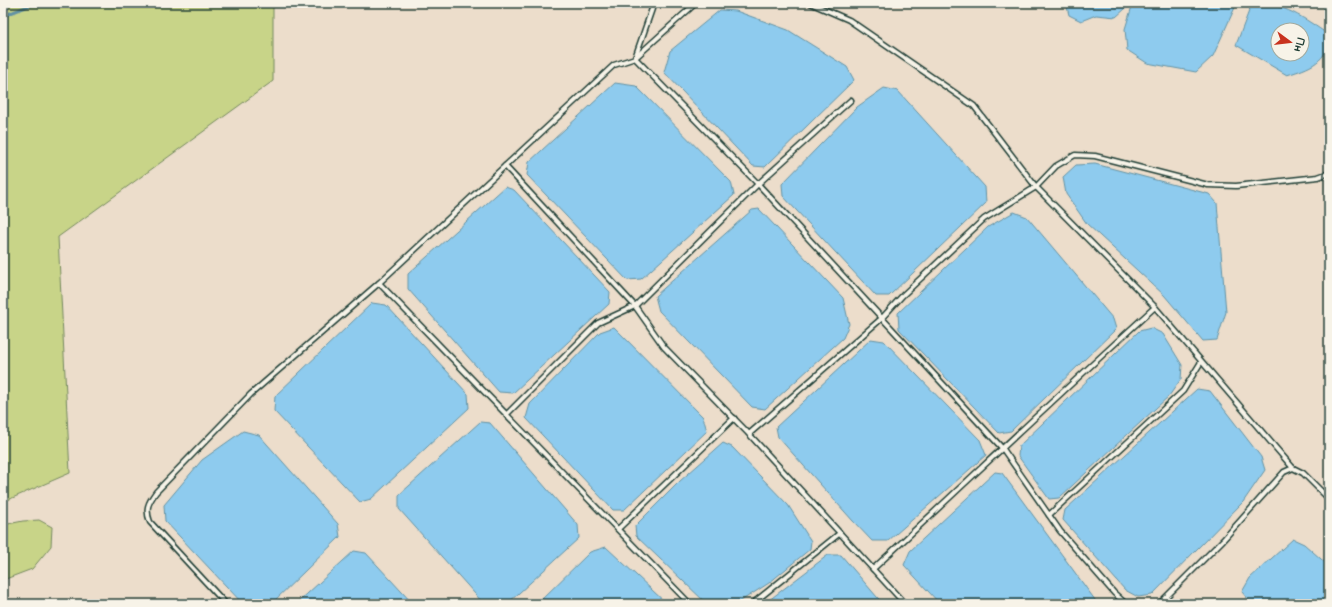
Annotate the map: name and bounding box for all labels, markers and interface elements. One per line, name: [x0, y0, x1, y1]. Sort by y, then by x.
north arrow: [1270, 22, 1310, 62]
text: Пн: [1291, 36, 1307, 53]

